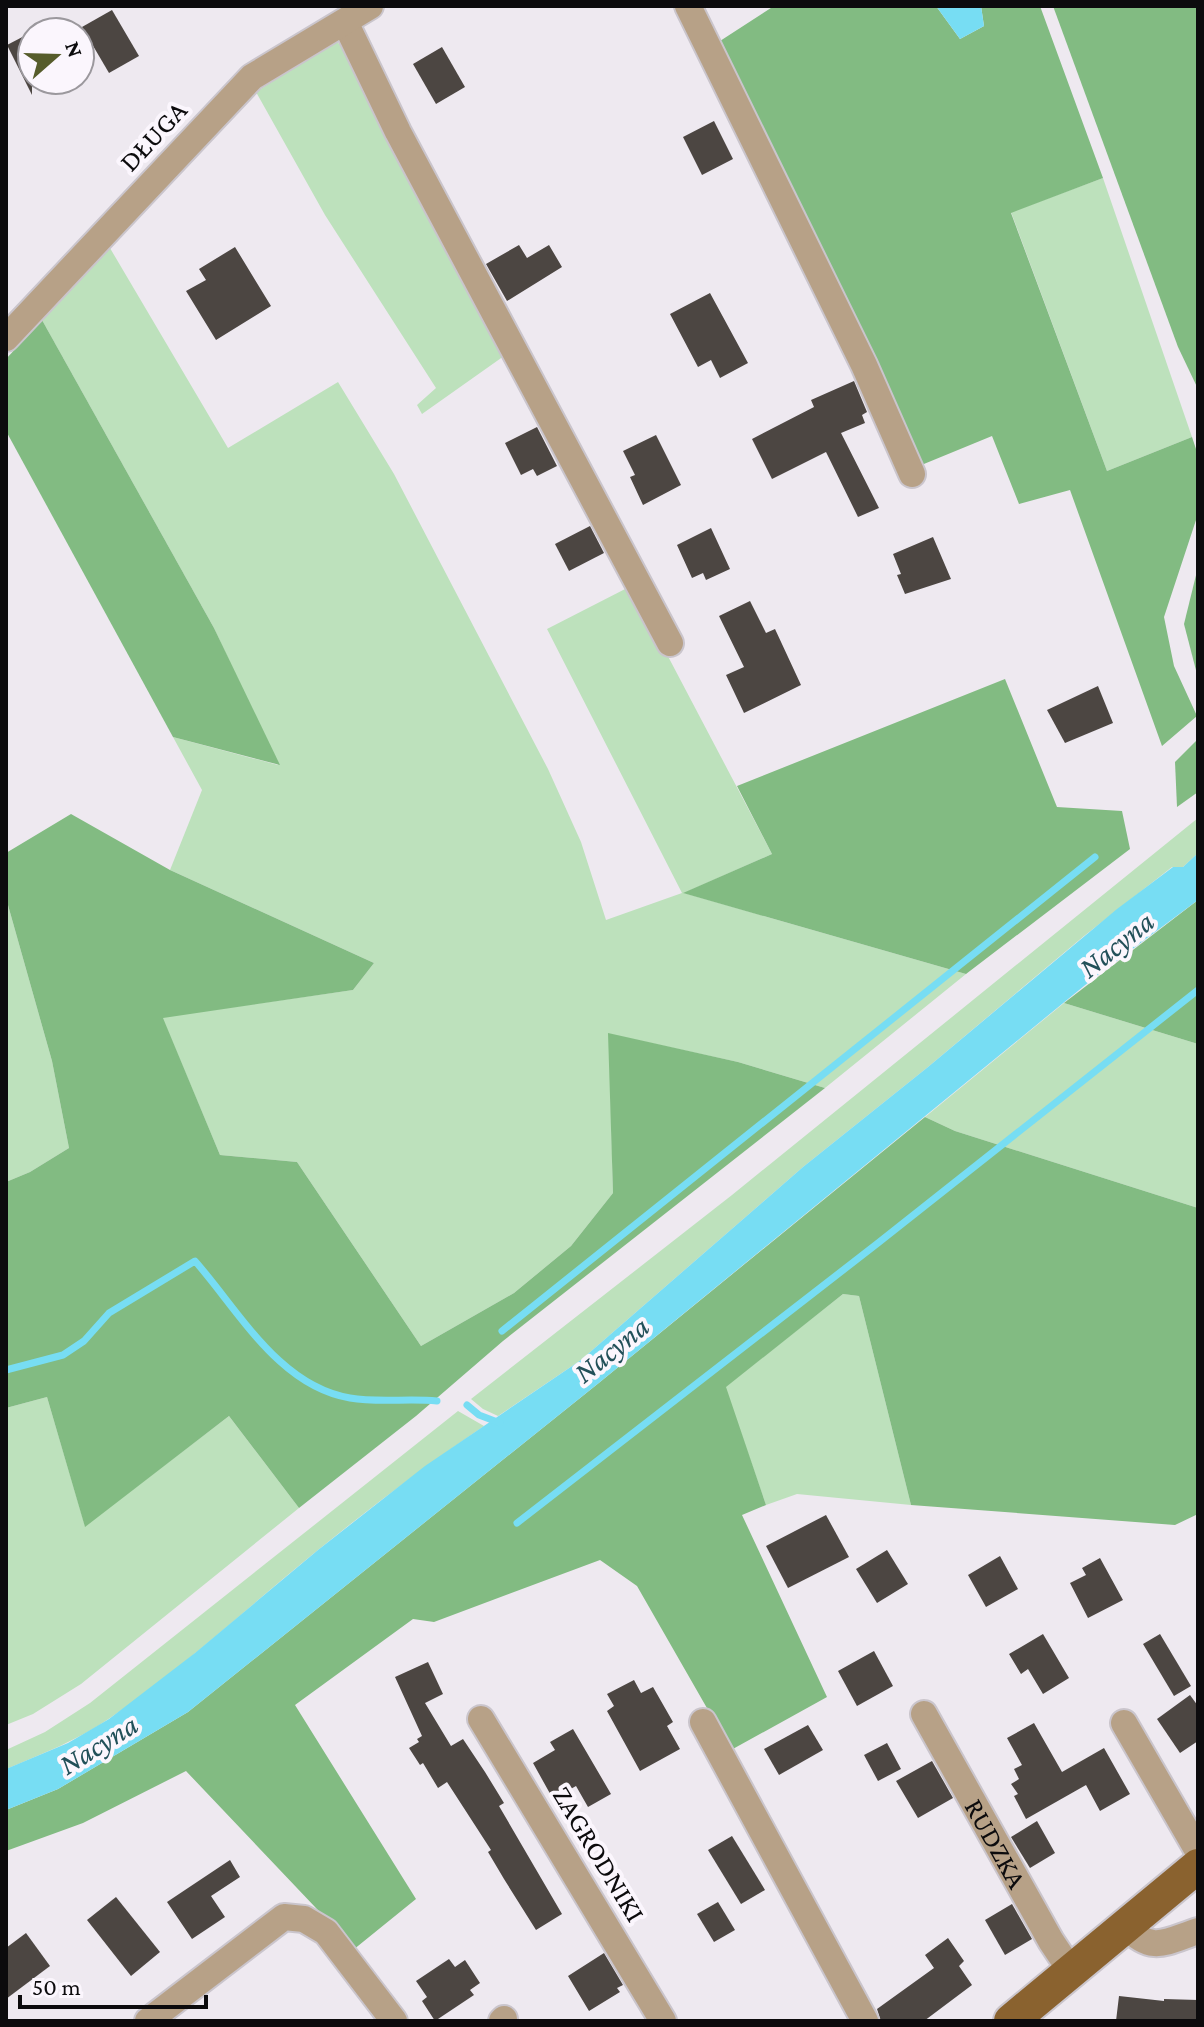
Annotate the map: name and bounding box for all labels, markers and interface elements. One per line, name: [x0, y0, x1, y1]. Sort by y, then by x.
north arrow: [16, 16, 96, 96]
text: N: [60, 38, 89, 61]
street label: DŁUGA: [113, 95, 193, 177]
water label: Nacyna: [1072, 904, 1161, 985]
water label: Nacyna: [567, 1309, 656, 1390]
water label: Nacyna: [53, 1707, 144, 1782]
street label: ZAGRODNIKI: [547, 1781, 651, 1927]
street label: RUDZKA: [959, 1793, 1034, 1893]
scale bar: [20, 1959, 206, 2009]
text: 50 m: [32, 1973, 81, 2000]

